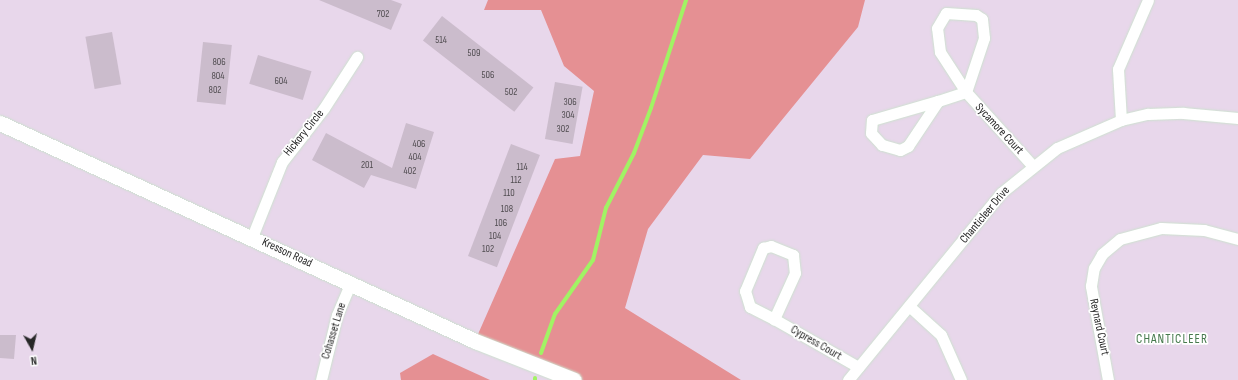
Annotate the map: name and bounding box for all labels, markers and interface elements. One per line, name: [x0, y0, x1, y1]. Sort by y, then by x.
house number: 702: [377, 9, 389, 21]
house number: 514: [435, 35, 447, 47]
house number: 509: [468, 48, 480, 60]
house number: 806: [212, 57, 226, 69]
house number: 506: [482, 70, 494, 82]
house number: 804: [211, 71, 225, 83]
house number: 604: [274, 76, 288, 88]
house number: 802: [209, 85, 221, 97]
house number: 502: [505, 87, 517, 99]
house number: 306: [563, 97, 577, 109]
street label: Sycamore Court: [972, 100, 1026, 158]
street label: Hickory Circle: [281, 107, 327, 159]
house number: 304: [562, 110, 574, 122]
house number: 302: [557, 124, 569, 136]
house number: 406: [412, 139, 426, 151]
house number: 404: [409, 152, 421, 164]
house number: 201: [361, 160, 373, 172]
house number: 114: [516, 162, 528, 174]
house number: 402: [404, 166, 416, 178]
house number: 112: [510, 175, 522, 187]
street label: Chanticleer Drive: [957, 184, 1013, 246]
house number: 110: [503, 188, 515, 200]
house number: 108: [501, 204, 513, 216]
house number: 106: [495, 218, 507, 230]
house number: 104: [489, 231, 501, 243]
street label: Kresson Road: [260, 235, 314, 271]
house number: 102: [482, 244, 494, 256]
street label: Reynard Court: [1086, 297, 1112, 357]
street label: Cohasset Lane: [319, 301, 349, 361]
street label: Cypress Court: [788, 323, 844, 363]
north arrow: [12, 328, 52, 368]
district label: CHANTICLEER: [1136, 331, 1208, 347]
text: N: [30, 354, 38, 367]

